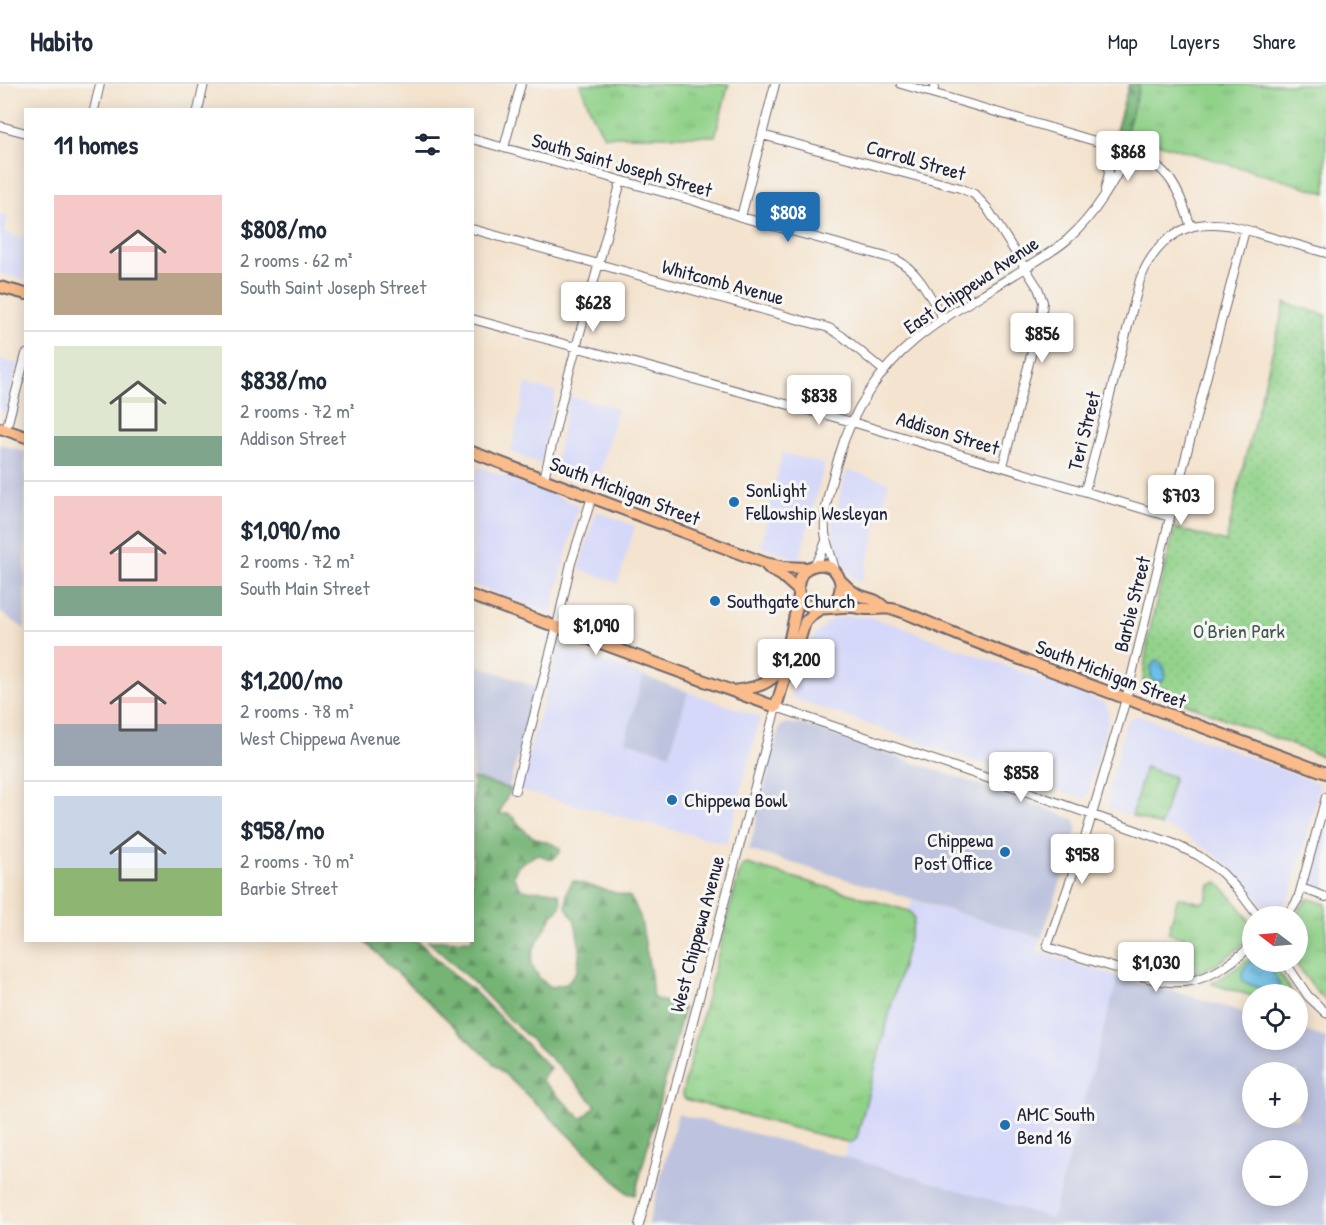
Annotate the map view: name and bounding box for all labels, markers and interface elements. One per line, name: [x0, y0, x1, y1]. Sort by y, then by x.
text: Habito: [30, 22, 93, 60]
text: Map: [1108, 27, 1137, 56]
text: Layers: [1170, 27, 1220, 56]
text: Share: [1253, 27, 1296, 56]
street label: South Saint Joseph Street: [529, 126, 717, 203]
text: 11 homes: [54, 127, 138, 162]
icon: filters: [411, 128, 444, 161]
pin: $868: [1092, 131, 1164, 182]
street label: Carroll Street: [863, 132, 970, 187]
text: $868: [1110, 137, 1146, 164]
pin: $808: [752, 192, 824, 243]
text: $808: [770, 198, 806, 225]
text: $808/mo: [240, 211, 327, 246]
icon: home: [102, 219, 174, 291]
street label: East Chippewa Avenue: [898, 229, 1043, 340]
text: 2 rooms · 62 m²: [240, 246, 352, 273]
street label: Whitcomb Avenue: [659, 252, 787, 311]
text: South Saint Joseph Street: [240, 273, 426, 300]
pin: $628: [557, 282, 629, 333]
text: $628: [575, 288, 611, 315]
pin: $856: [1006, 313, 1078, 364]
text: $856: [1024, 319, 1060, 346]
text: $838/mo: [240, 362, 327, 397]
icon: home: [102, 370, 174, 442]
pin: $838: [783, 375, 855, 426]
text: $838: [801, 381, 837, 408]
street label: Teri Street: [1061, 387, 1107, 473]
text: 2 rooms · 72 m²: [240, 397, 354, 424]
street label: Addison Street: [894, 404, 1004, 461]
text: Addison Street: [240, 424, 346, 451]
street label: South Michigan Street: [546, 449, 705, 532]
pin: $703: [1145, 475, 1217, 526]
place label: Sonlight Fellowship Wesleyan: [745, 476, 888, 526]
text: $703: [1162, 481, 1200, 508]
marker: Sonlight Fellowship Wesleyan: [727, 495, 741, 509]
text: $1,090/mo: [240, 512, 340, 547]
icon: home: [102, 520, 174, 592]
text: 2 rooms · 72 m²: [240, 547, 354, 574]
street label: Barbie Street: [1107, 552, 1157, 654]
text: South Main Street: [240, 574, 370, 601]
place label: Southgate Church: [727, 587, 855, 614]
marker: Southgate Church: [708, 594, 722, 608]
pin: $1,090: [547, 605, 645, 656]
text: $1,090: [573, 611, 619, 638]
park label: O'Brien Park: [1193, 617, 1285, 644]
street label: South Michigan Street: [1032, 632, 1191, 715]
pin: $1,200: [747, 639, 845, 690]
text: $1,200: [772, 645, 820, 672]
text: $1,200/mo: [240, 662, 343, 697]
icon: home: [102, 670, 174, 742]
text: 2 rooms · 78 m²: [240, 697, 354, 724]
text: West Chippewa Avenue: [240, 724, 401, 751]
pin: $858: [985, 752, 1057, 803]
text: $858: [1003, 758, 1039, 785]
place label: Chippewa Bowl: [684, 786, 788, 813]
marker: Chippewa Bowl: [665, 793, 679, 807]
text: $958/mo: [240, 812, 324, 847]
icon: home: [102, 820, 174, 892]
place label: Chippewa Post Office: [914, 826, 993, 876]
pin: $958: [1046, 834, 1118, 885]
text: $958: [1065, 840, 1099, 867]
marker: Chippewa Post Office: [998, 845, 1012, 859]
text: 2 rooms · 70 m²: [240, 847, 354, 874]
street label: West Chippewa Avenue: [663, 853, 730, 1015]
text: Barbie Street: [240, 874, 338, 901]
north arrow: [1242, 906, 1308, 972]
map controls: [1242, 906, 1308, 1206]
pin: $1,030: [1107, 942, 1205, 993]
text: $1,030: [1132, 948, 1180, 975]
button: locate: [1242, 984, 1308, 1050]
button: +: [1242, 1062, 1308, 1128]
place label: AMC South Bend 16: [1017, 1100, 1095, 1150]
marker: AMC South Bend 16: [998, 1118, 1012, 1132]
button: −: [1242, 1140, 1308, 1206]

